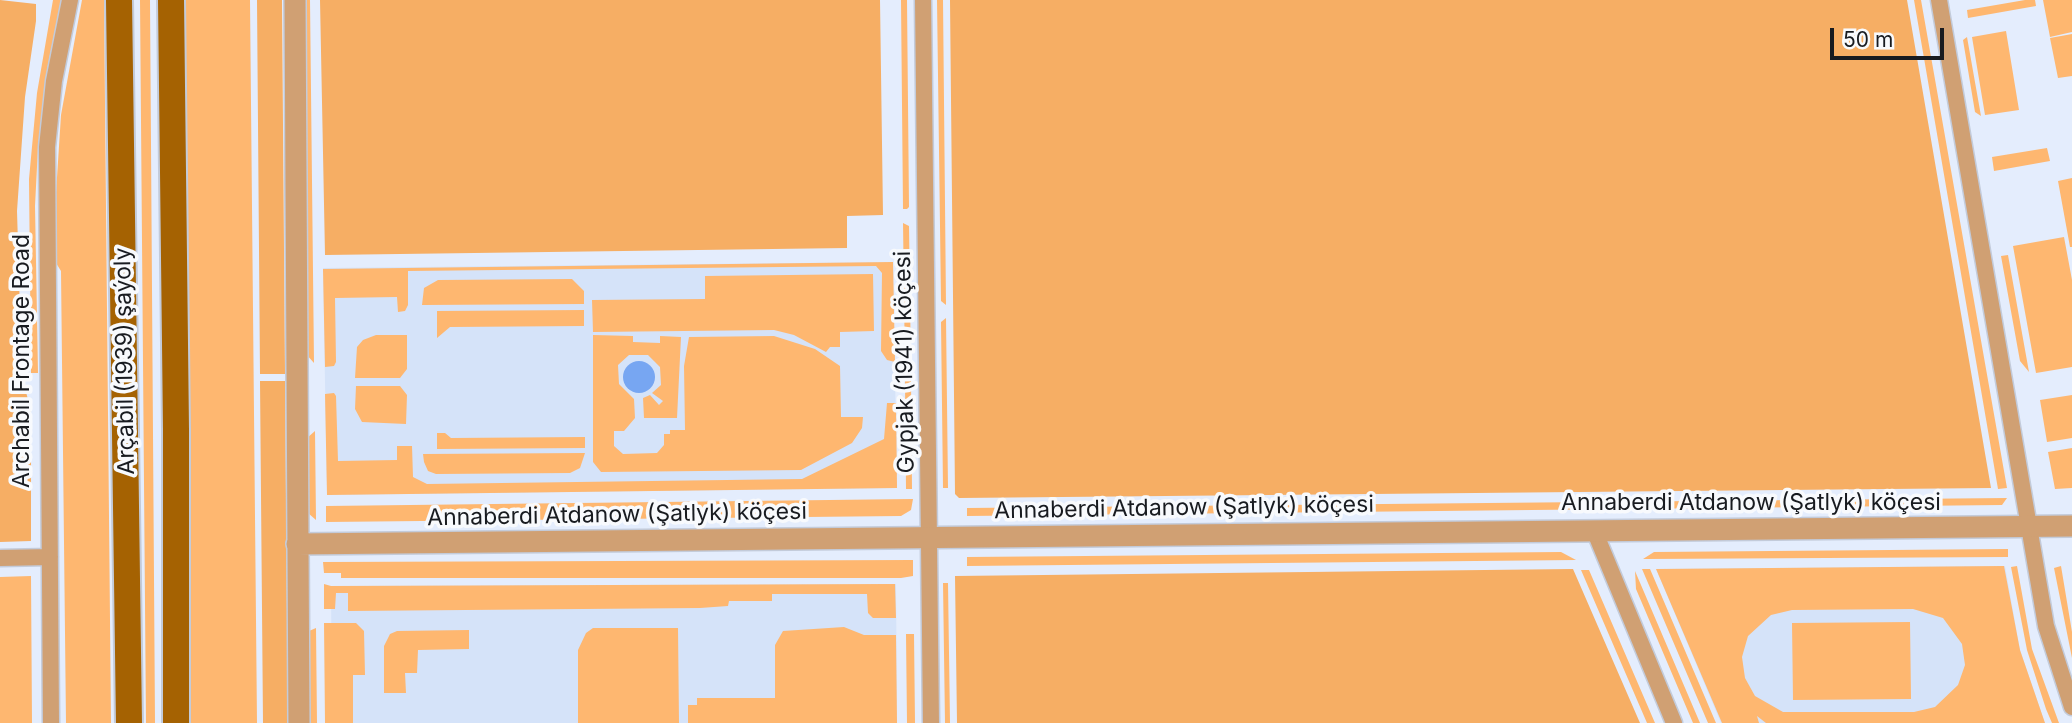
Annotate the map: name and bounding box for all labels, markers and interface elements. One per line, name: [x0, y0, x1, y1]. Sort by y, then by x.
scale bar: [1834, 14, 1948, 58]
text: 50 m: [1843, 27, 1893, 52]
street label: Archabil Frontage Road: [8, 234, 36, 488]
street label: Arçabil (1939) şaýoly: [109, 247, 141, 475]
street label: Gypjak (1941) köçesi: [889, 251, 921, 473]
street label: Annaberdi Atdanow (Şatlyk) köçesi: [1561, 489, 1941, 517]
street label: Annaberdi Atdanow (Şatlyk) köçesi: [994, 491, 1374, 525]
street label: Annaberdi Atdanow (Şatlyk) köçesi: [427, 498, 807, 532]

